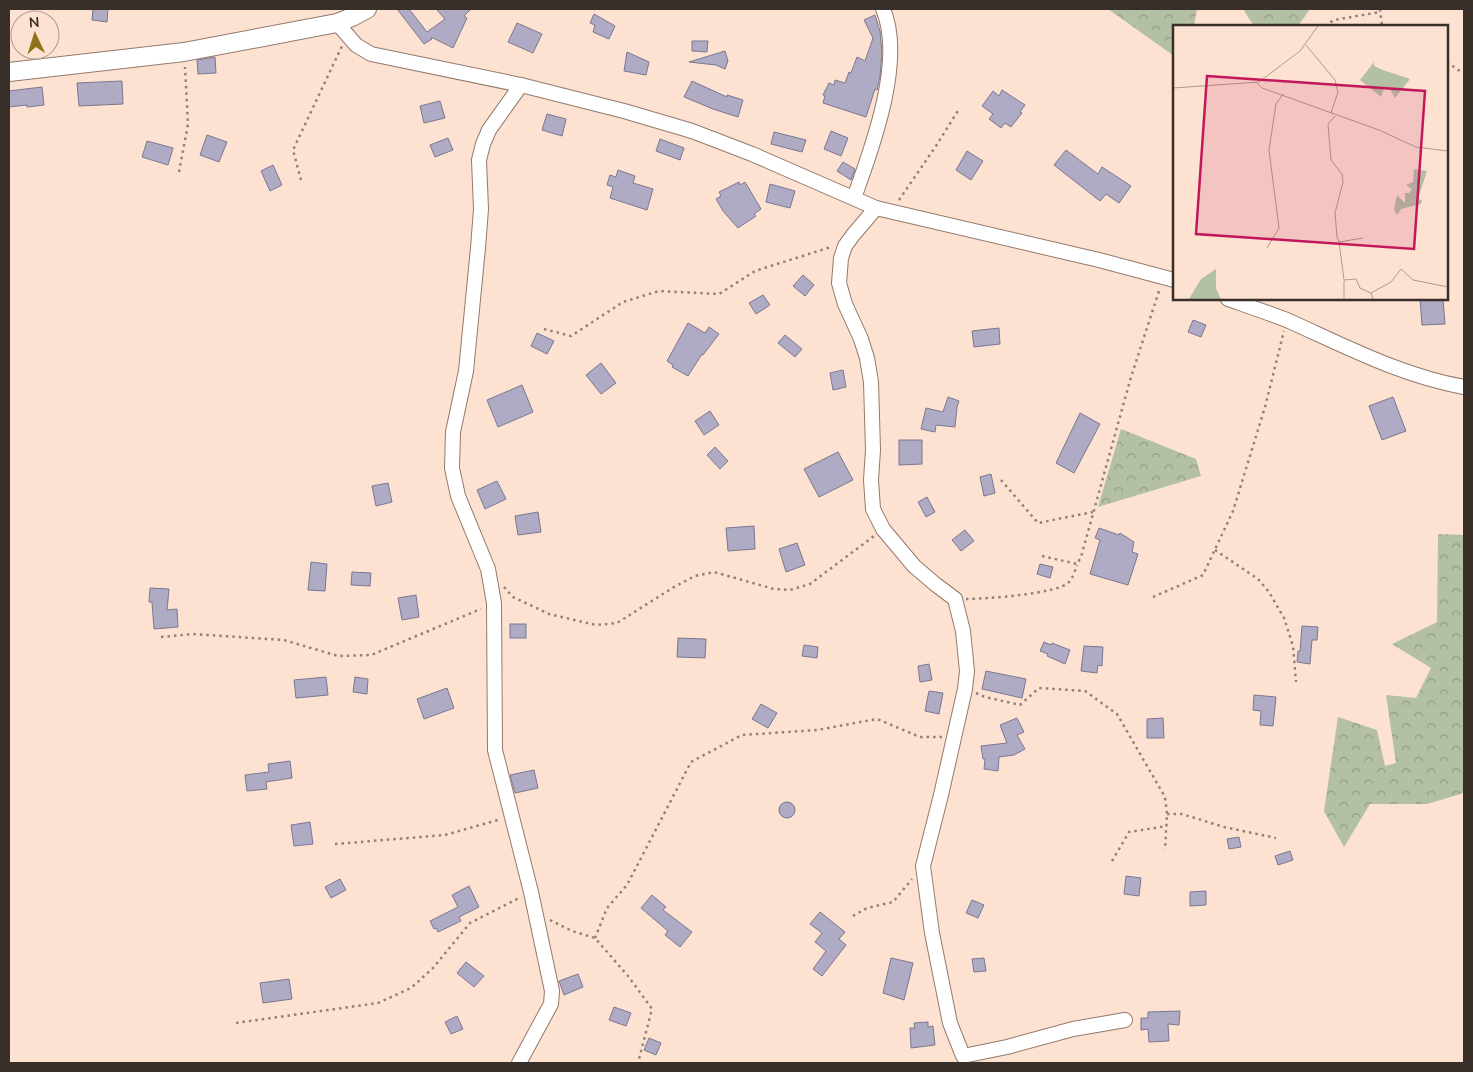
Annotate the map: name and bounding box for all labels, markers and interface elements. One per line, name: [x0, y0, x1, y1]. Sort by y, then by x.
north arrow: [10, 10, 60, 60]
text: N: [28, 13, 40, 32]
inset map: [1173, 25, 1448, 300]

